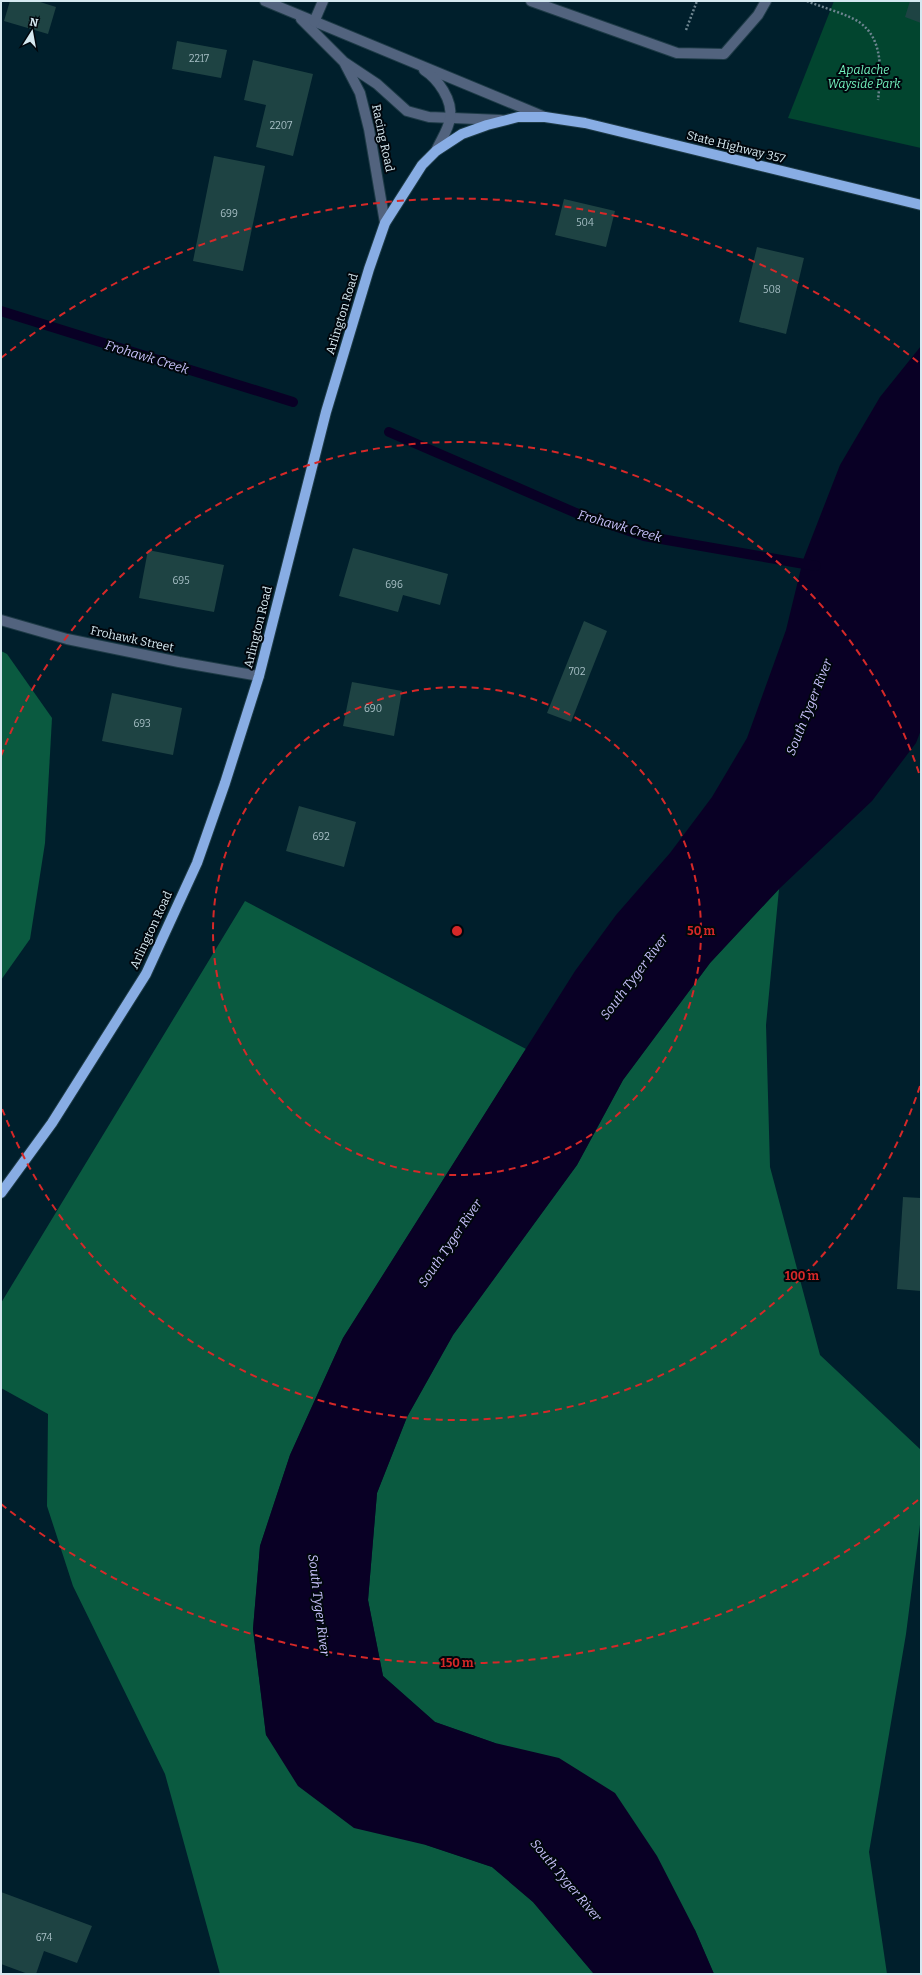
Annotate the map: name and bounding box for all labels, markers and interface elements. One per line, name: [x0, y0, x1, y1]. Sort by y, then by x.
north arrow: [12, 12, 52, 52]
text: N: [28, 15, 40, 30]
house number: 2217: [189, 53, 209, 65]
park label: Apalache Wayside Park: [827, 63, 901, 91]
street label: Racing Road: [369, 103, 397, 173]
house number: 2207: [270, 120, 292, 132]
street label: State Highway 357: [685, 128, 787, 166]
house number: 699: [220, 208, 238, 220]
house number: 504: [576, 217, 594, 229]
street label: Arlington Road: [323, 272, 361, 356]
house number: 508: [763, 284, 781, 296]
water label: Frohawk Creek: [103, 337, 192, 377]
water label: Frohawk Creek: [576, 507, 665, 545]
house number: 695: [172, 575, 190, 587]
house number: 696: [385, 579, 403, 591]
street label: Arlington Road: [241, 585, 275, 669]
street label: Frohawk Street: [89, 623, 176, 655]
water label: South Tyger River: [783, 656, 835, 757]
house number: 702: [569, 666, 585, 678]
house number: 690: [364, 703, 382, 715]
house number: 693: [133, 718, 151, 730]
house number: 692: [312, 831, 330, 843]
street label: Arlington Road: [127, 889, 175, 971]
centre of rings: [450, 924, 464, 938]
text: 50 m: [687, 924, 715, 938]
water label: South Tyger River: [597, 931, 671, 1022]
water label: South Tyger River: [415, 1196, 485, 1290]
text: 100 m: [785, 1269, 820, 1283]
water label: South Tyger River: [305, 1553, 333, 1657]
text: 150 m: [441, 1656, 474, 1670]
water label: South Tyger River: [527, 1836, 605, 1925]
house number: 674: [36, 1932, 52, 1944]

